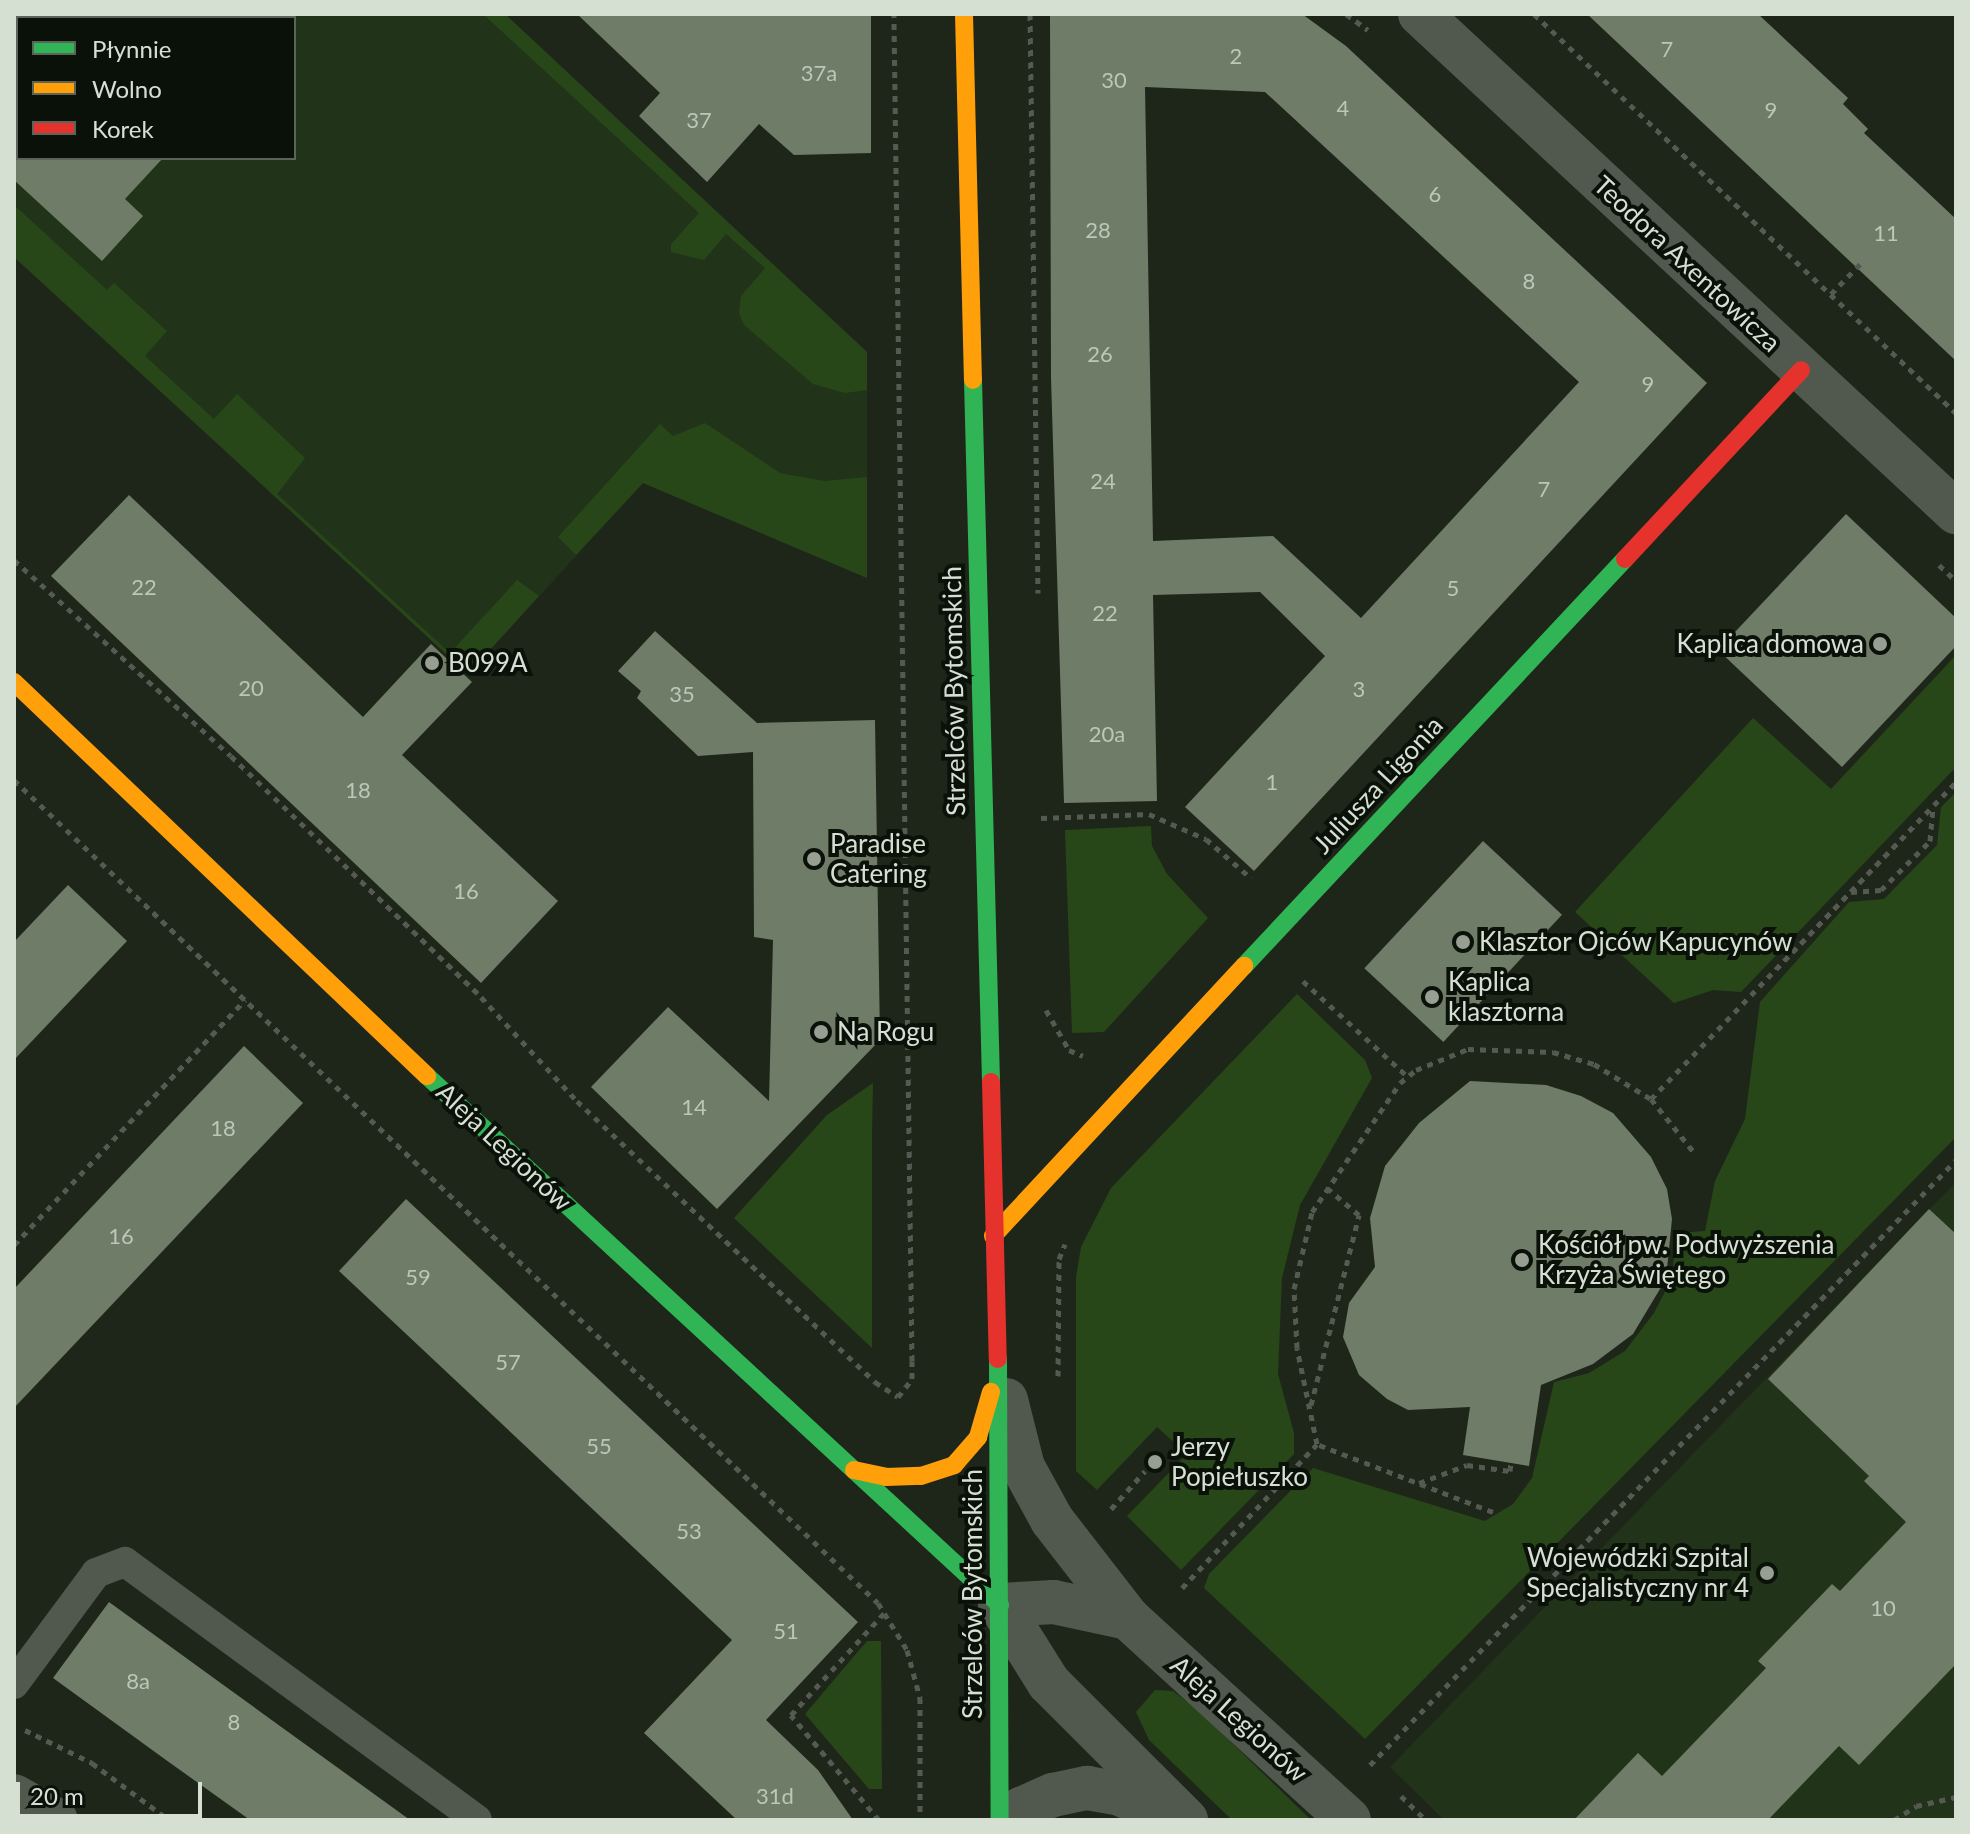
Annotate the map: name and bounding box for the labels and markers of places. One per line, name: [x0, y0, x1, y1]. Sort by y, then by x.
place label: Kaplica domowa: [1677, 628, 1864, 660]
marker: Kaplica domowa: [1871, 635, 1889, 653]
place label: B099A: [448, 647, 528, 679]
marker: B099A: [423, 654, 441, 672]
place label: Paradise Catering: [830, 828, 927, 890]
marker: Paradise Catering: [805, 850, 823, 868]
place label: Klasztor Ojców Kapucynów: [1479, 926, 1793, 958]
marker: Klasztor Ojców Kapucynów: [1454, 933, 1472, 951]
place label: Kaplica klasztorna: [1448, 966, 1564, 1028]
marker: Kaplica klasztorna: [1423, 988, 1441, 1006]
place label: Na Rogu: [837, 1016, 934, 1048]
marker: Na Rogu: [812, 1023, 830, 1041]
place label: Kościół pw. Podwyższenia Krzyża Świętego: [1538, 1229, 1835, 1290]
marker: Kościół pw. Podwyższenia Krzyża Świętego: [1513, 1251, 1531, 1269]
place label: Jerzy Popiełuszko: [1171, 1431, 1308, 1492]
marker: Jerzy Popiełuszko: [1146, 1453, 1164, 1471]
place label: Wojewódzki Szpital Specjalistyczny nr 4: [1525, 1542, 1749, 1604]
marker: Wojewódzki Szpital Specjalistyczny nr 4: [1756, 1562, 1778, 1584]

